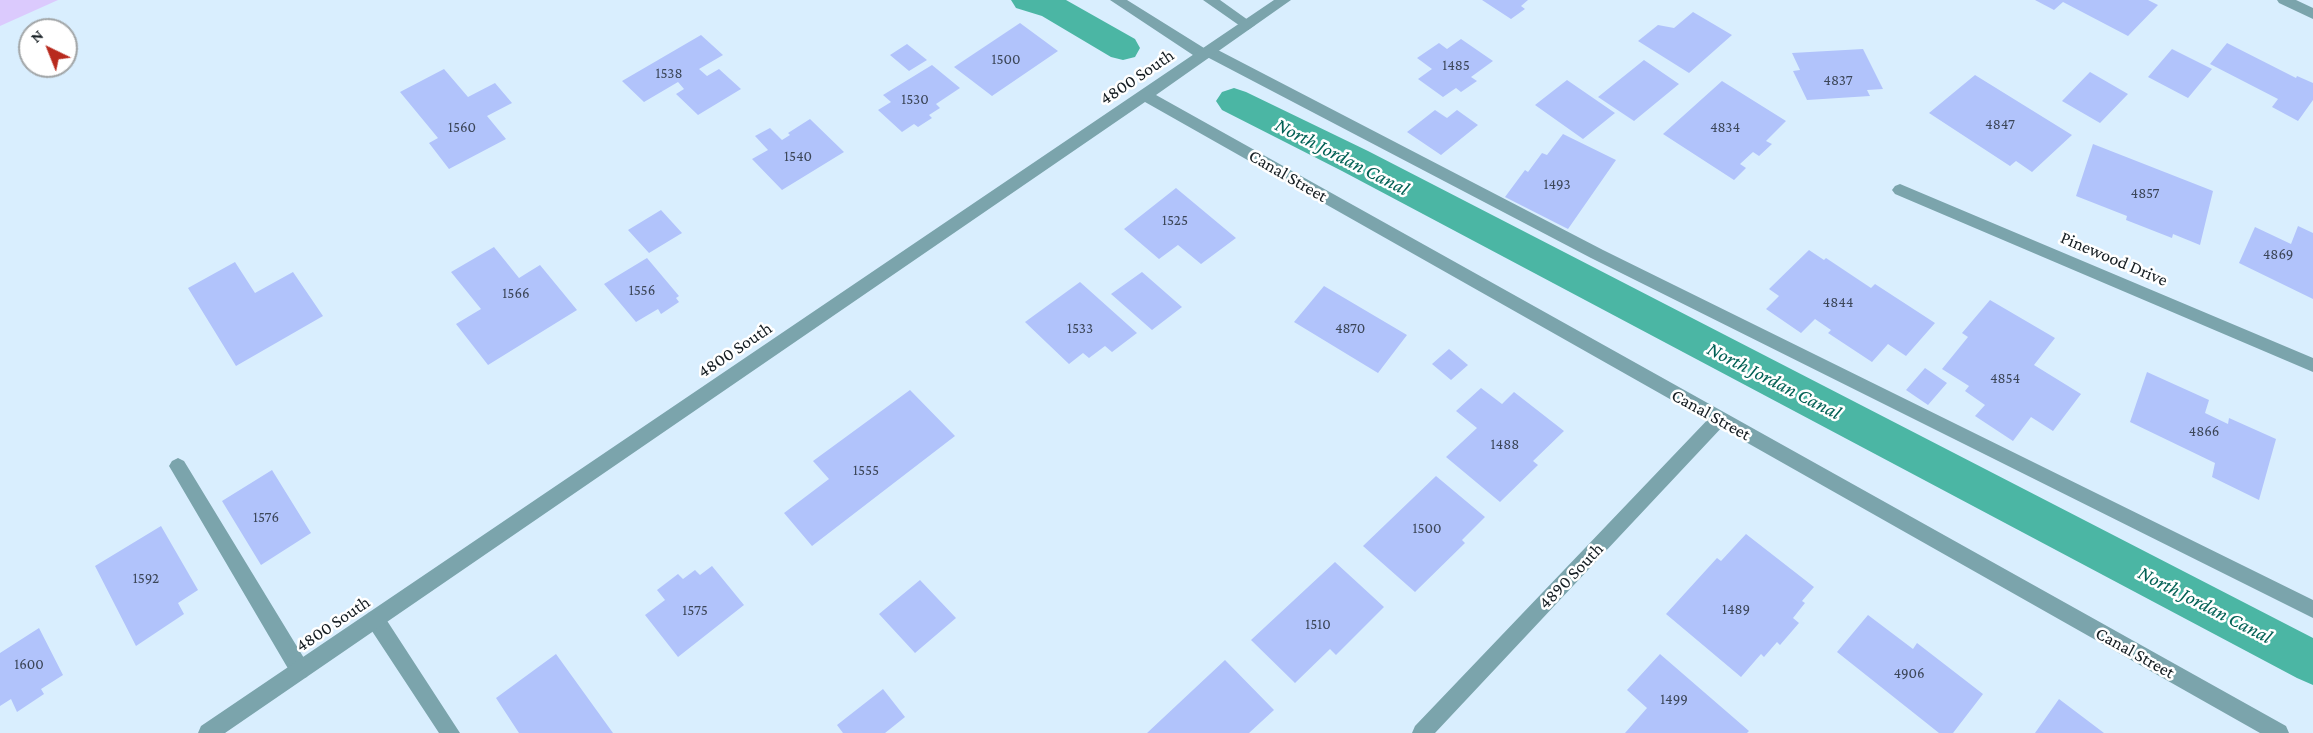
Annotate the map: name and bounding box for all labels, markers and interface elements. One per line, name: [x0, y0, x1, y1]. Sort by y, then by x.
north arrow: [18, 18, 78, 78]
text: N: [27, 26, 47, 46]
street label: 4800 South: [1096, 44, 1178, 110]
house number: 1500: [991, 50, 1021, 68]
house number: 1485: [1442, 56, 1470, 74]
house number: 1538: [655, 64, 683, 82]
house number: 4837: [1823, 71, 1853, 89]
house number: 1530: [901, 90, 929, 108]
water label: North Jordan Canal: [1271, 113, 1413, 201]
house number: 4847: [1985, 115, 2015, 133]
house number: 1560: [448, 118, 476, 136]
house number: 4834: [1710, 118, 1740, 136]
street label: Canal Street: [1245, 145, 1331, 207]
house number: 1540: [784, 147, 812, 165]
house number: 1493: [1543, 175, 1571, 193]
house number: 4857: [2130, 184, 2160, 202]
house number: 1525: [1162, 211, 1188, 229]
street label: Pinewood Drive: [2057, 227, 2171, 291]
house number: 4869: [2263, 245, 2293, 263]
house number: 1556: [629, 281, 655, 299]
house number: 1566: [502, 284, 530, 302]
house number: 4844: [1822, 293, 1854, 311]
street label: 4800 South: [694, 317, 776, 383]
house number: 1533: [1067, 319, 1093, 337]
house number: 4870: [1335, 319, 1365, 337]
water label: North Jordan Canal: [1703, 337, 1845, 425]
house number: 4854: [1990, 369, 2020, 387]
street label: Canal Street: [1668, 384, 1754, 446]
house number: 4866: [2189, 422, 2219, 440]
house number: 1488: [1491, 435, 1519, 453]
house number: 1555: [853, 461, 879, 479]
house number: 1576: [253, 508, 279, 526]
house number: 1500: [1412, 519, 1442, 537]
street label: 4890 South: [1534, 538, 1608, 614]
water label: North Jordan Canal: [2134, 561, 2276, 649]
house number: 1592: [133, 569, 159, 587]
street label: 4800 South: [292, 591, 374, 657]
house number: 1489: [1722, 600, 1750, 618]
house number: 1575: [682, 601, 708, 619]
house number: 1510: [1305, 615, 1331, 633]
street label: Canal Street: [2092, 622, 2178, 684]
house number: 1600: [14, 655, 44, 673]
house number: 4906: [1893, 664, 1925, 682]
house number: 1499: [1660, 690, 1688, 708]

